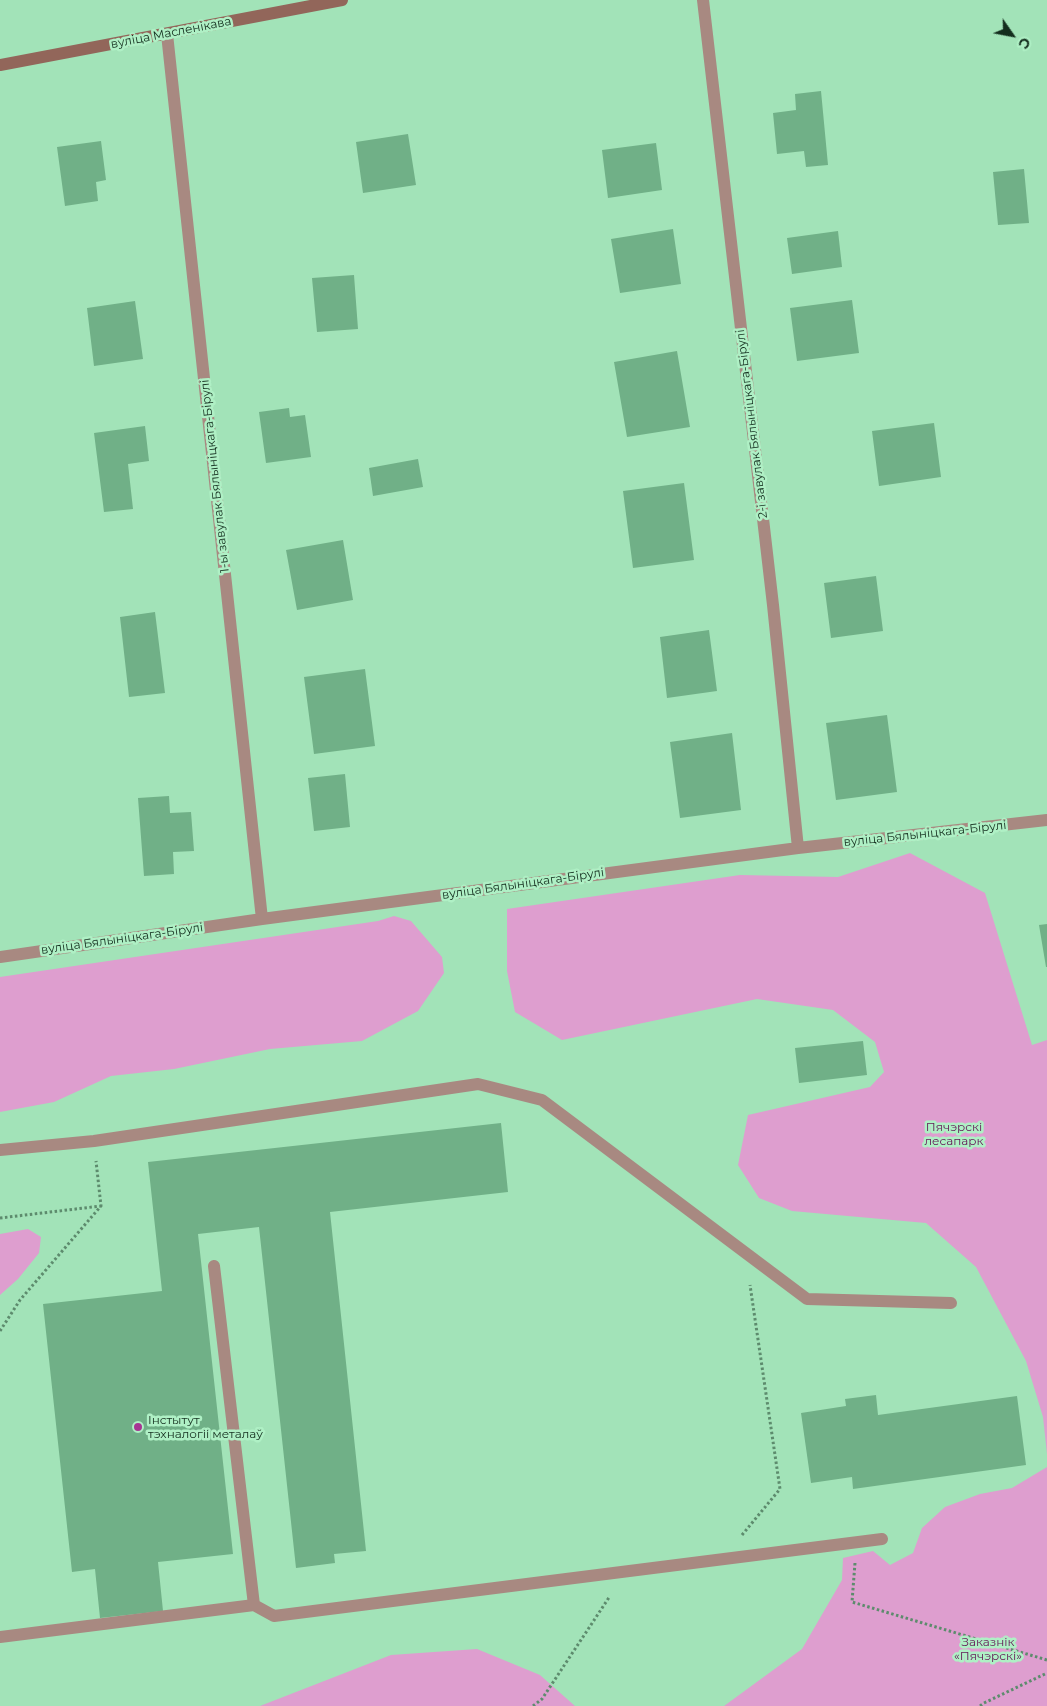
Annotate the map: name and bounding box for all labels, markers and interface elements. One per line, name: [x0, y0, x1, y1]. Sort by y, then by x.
north arrow: [987, 10, 1037, 60]
street label: вуліца Масленікава: [109, 14, 233, 52]
text: С: [1014, 34, 1035, 52]
street label: 2-і завулак Бялыніцкага-Бірулі: [733, 329, 771, 519]
street label: 1-ы завулак Бялыніцкага-Бірулі: [198, 379, 232, 573]
street label: вуліца Бялыніцкага-Бірулі: [843, 818, 1007, 850]
street label: вуліца Бялыніцкага-Бірулі: [441, 865, 605, 903]
street label: вуліца Бялыніцкага-Бірулі: [40, 920, 204, 958]
park label: Пячэрскі лесапарк: [924, 1120, 984, 1148]
place label: Інстытут тэхналогіі металаў: [148, 1413, 263, 1441]
marker: Інстытут тэхналогіі металаў: [132, 1421, 144, 1433]
park label: Заказнік «Пячэрскі»: [954, 1635, 1022, 1663]

